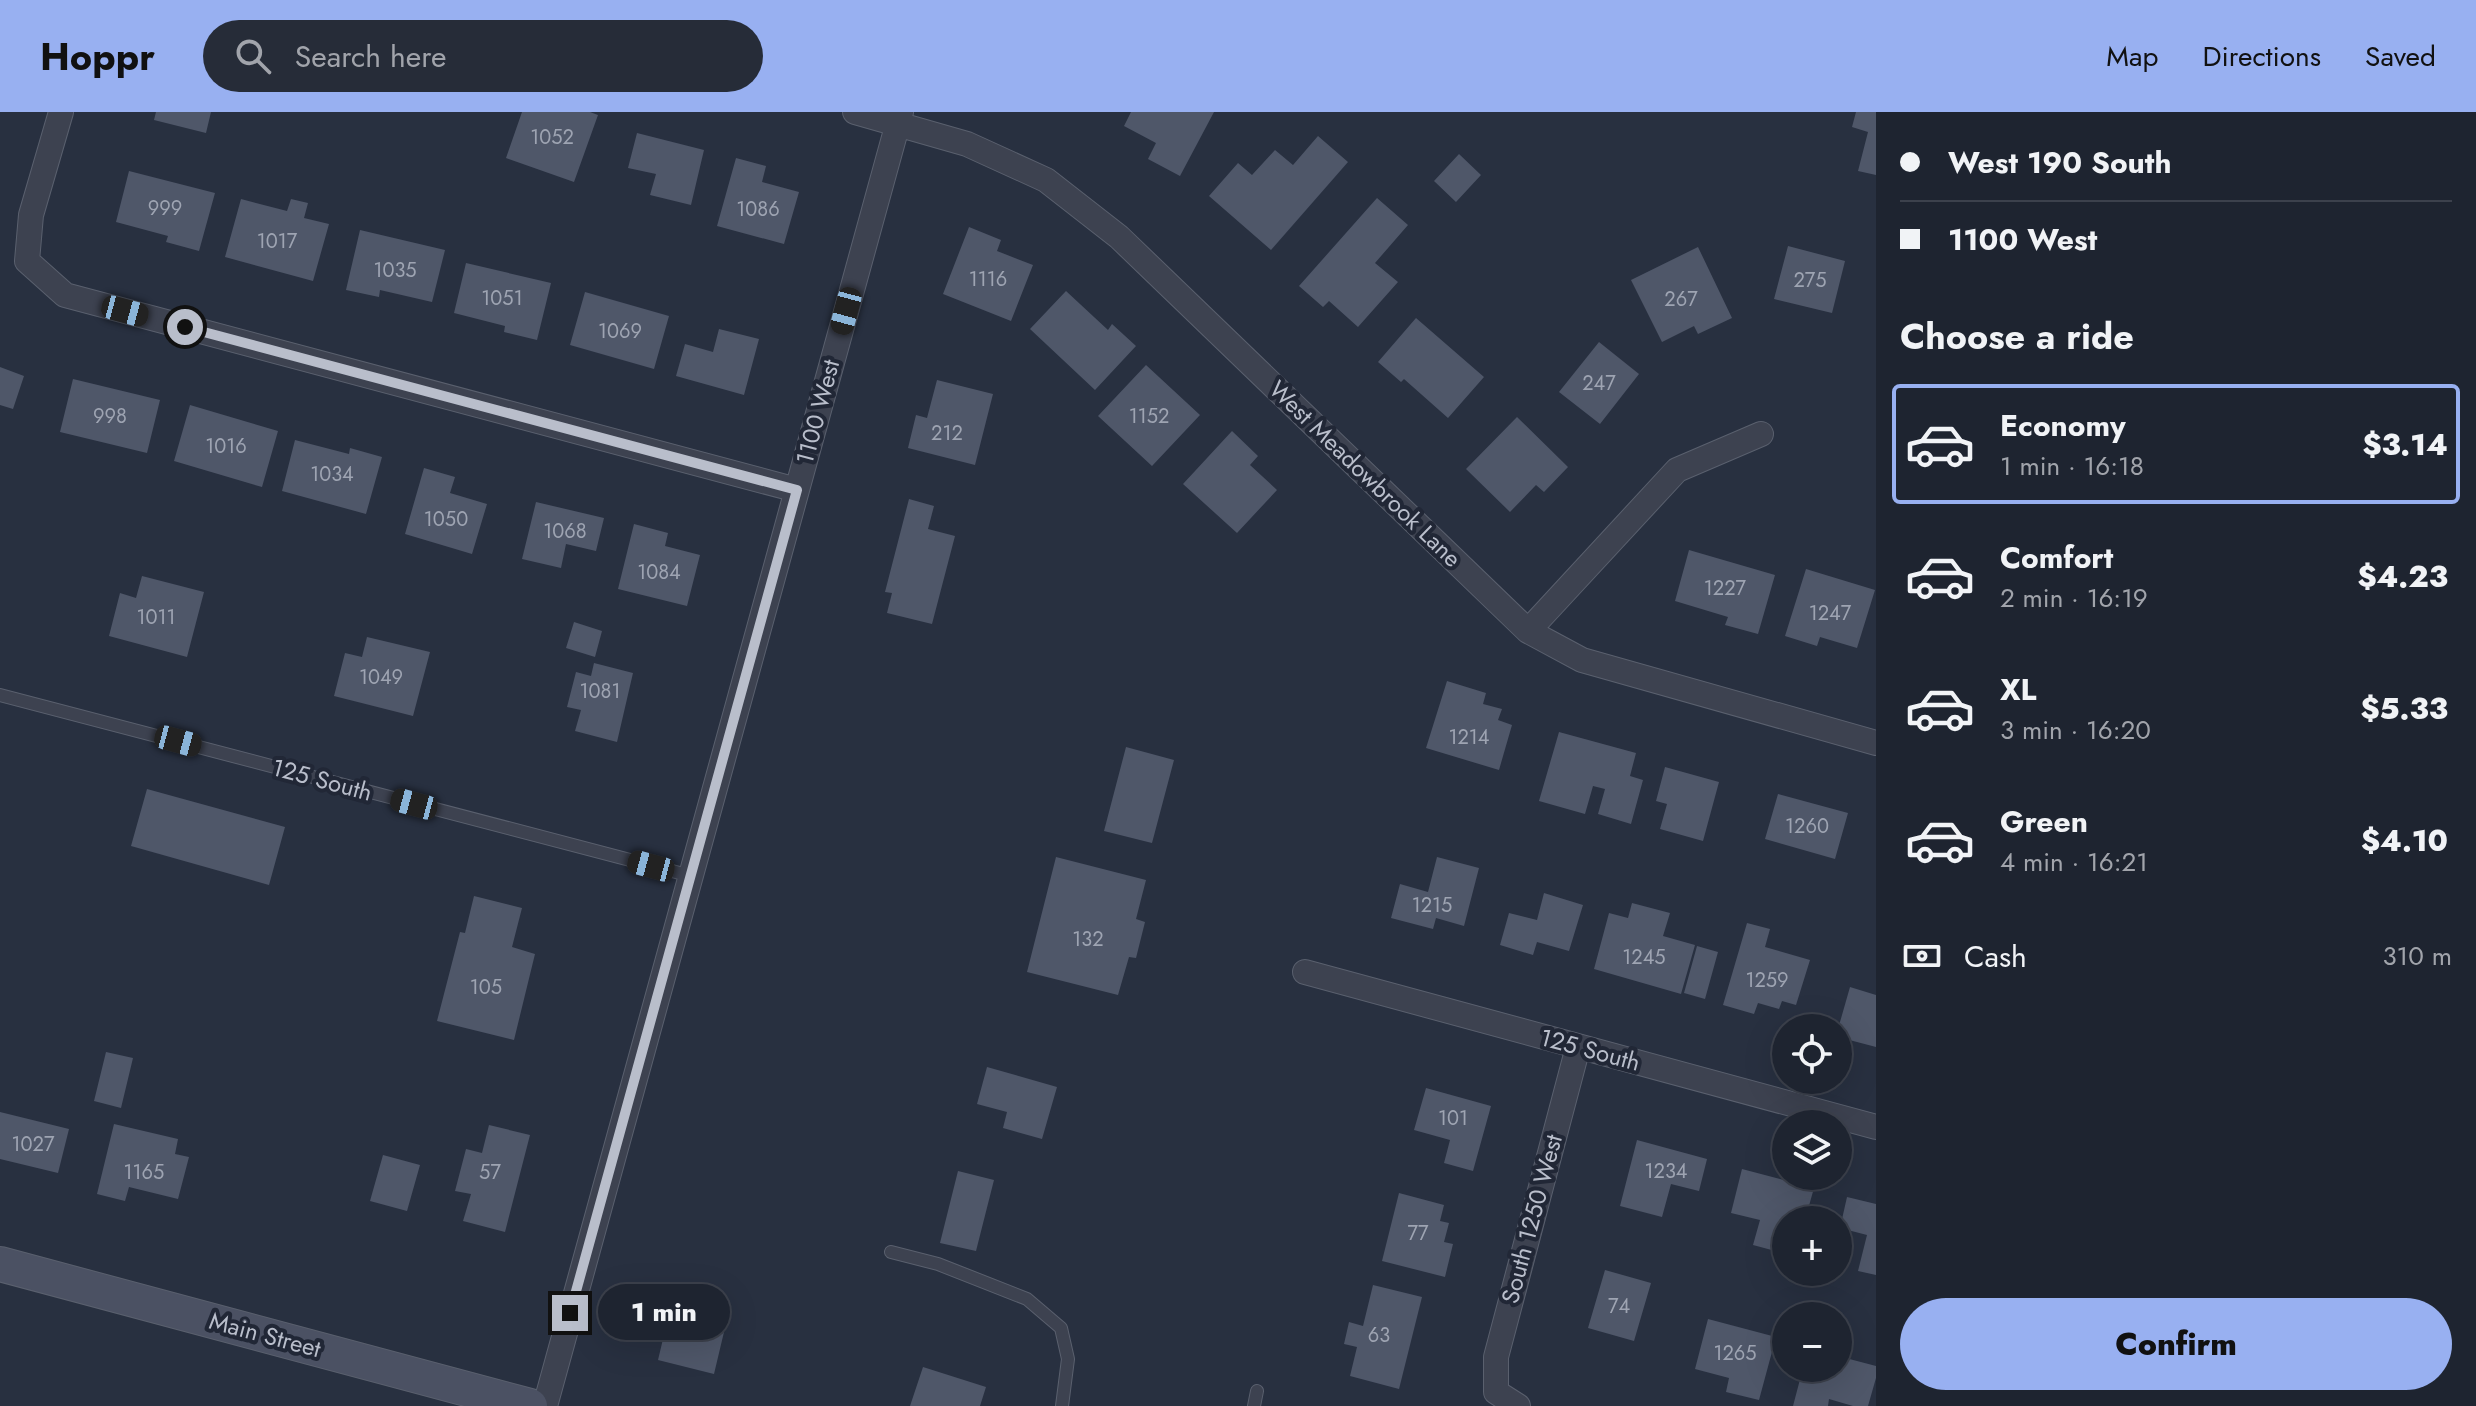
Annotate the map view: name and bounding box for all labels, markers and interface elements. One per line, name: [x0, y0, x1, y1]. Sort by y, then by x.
search box: [203, 20, 763, 92]
text: Hoppr: [40, 29, 155, 84]
icon: search: [231, 34, 275, 78]
text: Search here: [295, 35, 447, 78]
text: Map: [2106, 36, 2158, 77]
text: Directions: [2202, 36, 2321, 77]
text: Saved: [2365, 36, 2436, 77]
house number: 1052: [530, 123, 574, 152]
text: West 190 South: [1948, 141, 2171, 184]
house number: 999: [148, 194, 182, 223]
house number: 1086: [736, 195, 780, 224]
text: 1100 West: [1948, 218, 2097, 261]
house number: 1017: [257, 227, 298, 256]
house number: 1035: [373, 256, 417, 285]
house number: 1116: [969, 265, 1007, 294]
house number: 275: [1793, 266, 1827, 295]
house number: 1051: [481, 284, 523, 313]
car: [828, 285, 864, 337]
house number: 267: [1664, 285, 1698, 314]
car: [99, 293, 151, 329]
route start: [167, 309, 203, 345]
text: Choose a ride: [1900, 310, 2134, 362]
house number: 1069: [598, 317, 642, 346]
street label: 1100 West: [787, 355, 848, 468]
house number: 247: [1582, 369, 1616, 398]
street label: West Meadowbrook Lane: [1261, 372, 1469, 575]
house number: 998: [93, 402, 127, 431]
house number: 1152: [1129, 402, 1169, 431]
text: Economy: [2000, 404, 2126, 447]
icon: car: [1904, 408, 1976, 480]
house number: 212: [931, 419, 963, 448]
text: $3.14: [2363, 423, 2448, 466]
house number: 1016: [205, 432, 247, 461]
text: 1 min · 16:18: [2000, 447, 2144, 485]
house number: 1034: [310, 460, 354, 489]
house number: 1050: [424, 505, 468, 534]
house number: 1068: [543, 517, 587, 546]
text: Comfort: [2000, 536, 2113, 579]
icon: car: [1904, 540, 1976, 612]
text: $4.23: [2357, 555, 2448, 598]
house number: 1084: [637, 558, 681, 587]
house number: 1227: [1704, 574, 1747, 603]
text: 2 min · 16:19: [2000, 579, 2148, 617]
house number: 1247: [1809, 599, 1852, 628]
house number: 1011: [137, 603, 176, 632]
house number: 1049: [359, 663, 403, 692]
text: XL: [2000, 668, 2036, 711]
icon: car: [1904, 672, 1976, 744]
house number: 1081: [580, 677, 620, 706]
text: $5.33: [2360, 687, 2448, 730]
text: 3 min · 16:20: [2000, 711, 2151, 749]
car: [152, 723, 204, 759]
house number: 1214: [1448, 723, 1490, 752]
street label: 125 South: [268, 749, 376, 810]
car: [388, 786, 440, 822]
text: Green: [2000, 800, 2088, 843]
icon: car: [1904, 804, 1976, 876]
house number: 1260: [1785, 812, 1829, 841]
text: $4.10: [2361, 819, 2448, 862]
text: 4 min · 16:21: [2000, 843, 2148, 881]
car: [625, 848, 677, 884]
house number: 1215: [1412, 891, 1452, 920]
house number: 132: [1072, 925, 1104, 954]
icon: cash: [1900, 934, 1944, 978]
text: Cash: [1964, 935, 2027, 978]
text: 310 m: [2382, 937, 2452, 975]
house number: 1245: [1622, 943, 1666, 972]
house number: 1259: [1745, 966, 1789, 995]
house number: 105: [470, 973, 502, 1002]
map controls: [1772, 1014, 1852, 1382]
button: locate: [1772, 1014, 1852, 1094]
street label: 125 South: [1536, 1019, 1644, 1080]
house number: 101: [1438, 1104, 1468, 1133]
button: layers: [1772, 1110, 1852, 1190]
house number: 1027: [12, 1130, 55, 1159]
street label: South 1250 West: [1492, 1130, 1571, 1307]
house number: 1234: [1645, 1157, 1688, 1186]
house number: 1165: [124, 1158, 164, 1187]
house number: 57: [479, 1158, 501, 1187]
button: +: [1772, 1206, 1852, 1286]
house number: 77: [1408, 1219, 1429, 1248]
callout: 1 min: [598, 1285, 730, 1341]
house number: 74: [1608, 1292, 1630, 1321]
text: 1 min: [631, 1293, 697, 1331]
route end: [552, 1295, 588, 1331]
button: Confirm: [1900, 1298, 2452, 1390]
button: −: [1772, 1302, 1852, 1382]
street label: Main Street: [205, 1303, 325, 1366]
house number: 63: [1368, 1321, 1390, 1350]
house number: 1265: [1713, 1339, 1757, 1368]

